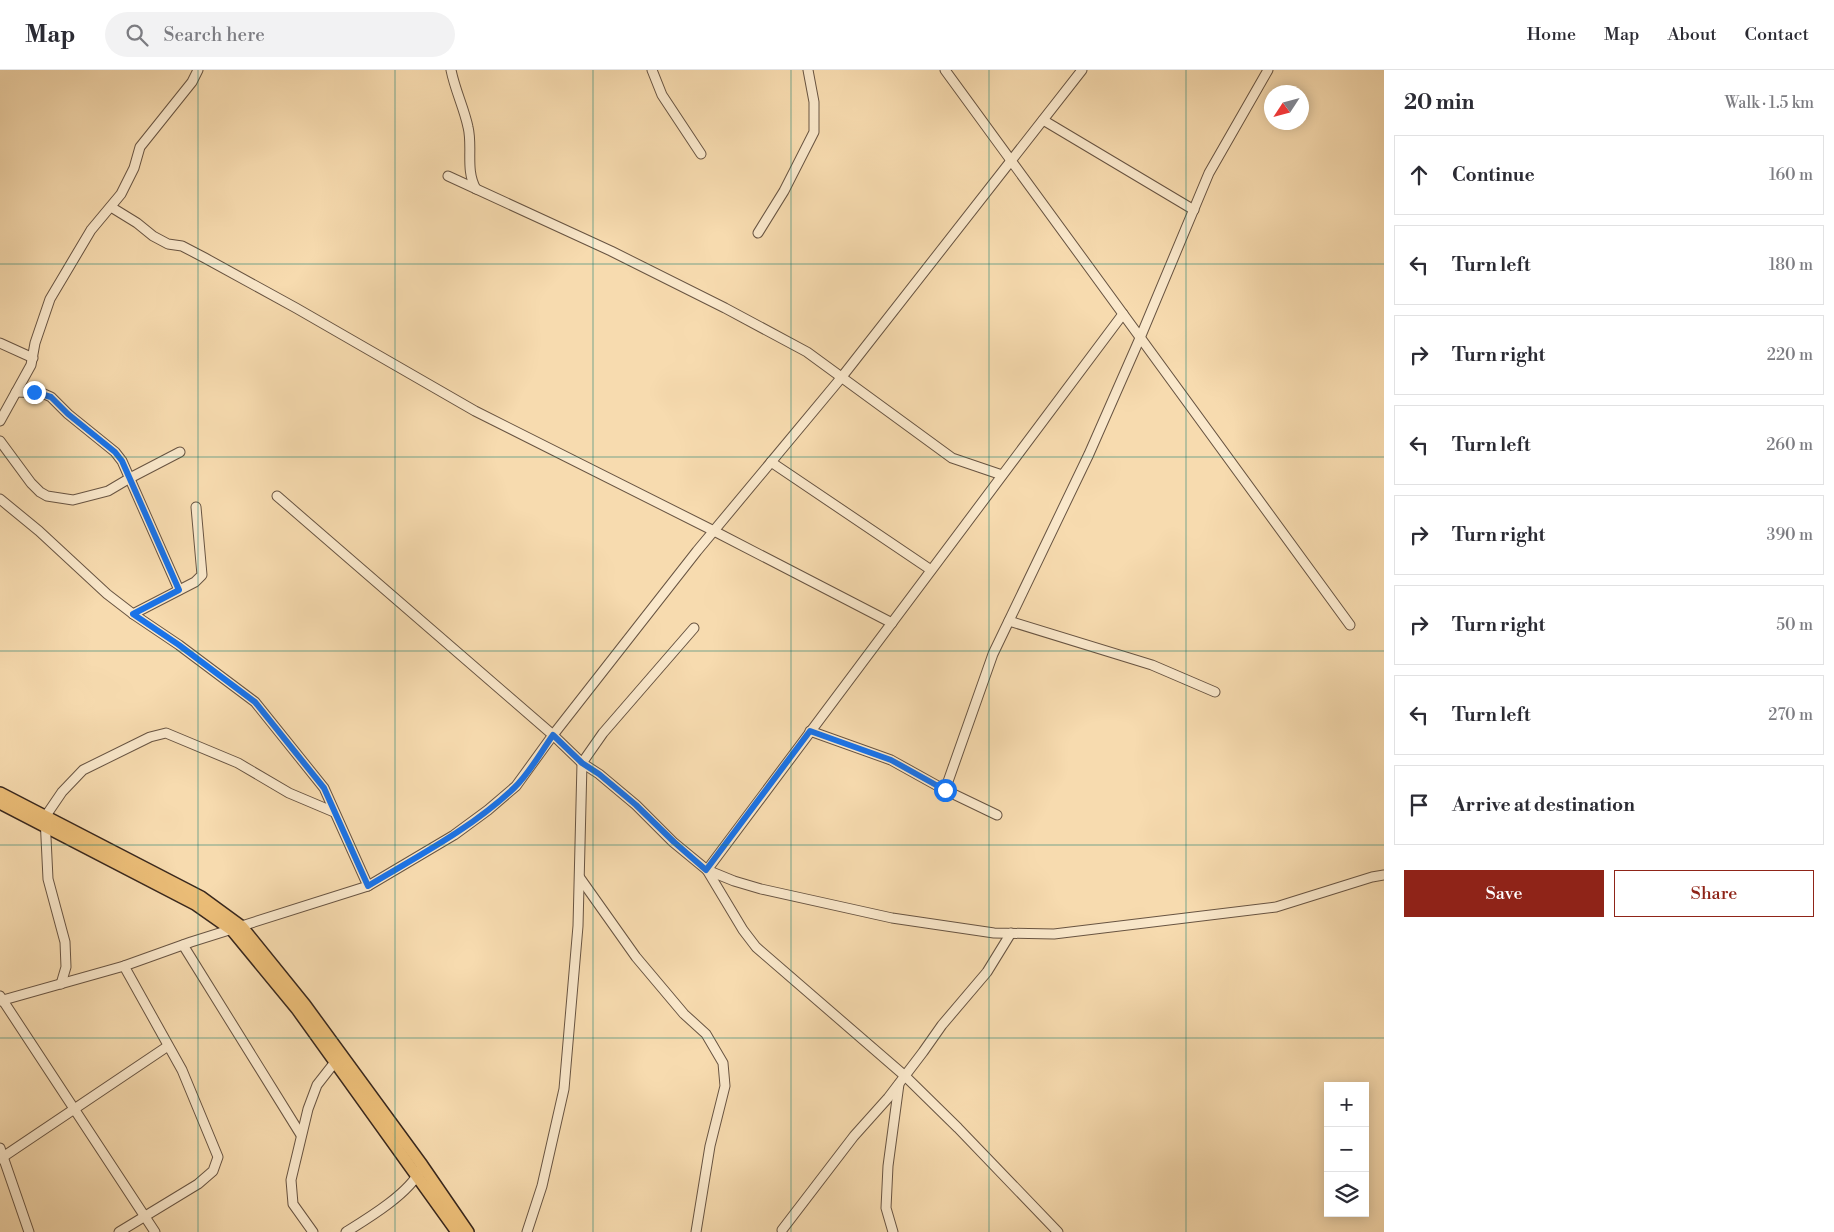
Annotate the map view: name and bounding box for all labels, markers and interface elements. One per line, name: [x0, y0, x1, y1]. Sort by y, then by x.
search box: [105, 12, 455, 57]
text: Map: [25, 20, 75, 50]
icon: search: [123, 21, 151, 49]
text: Search here: [163, 23, 265, 47]
text: Home: [1527, 23, 1576, 46]
text: Map: [1604, 23, 1640, 46]
text: About: [1668, 23, 1717, 46]
text: Contact: [1745, 23, 1809, 46]
north arrow: [1264, 85, 1309, 130]
text: 20 min: [1404, 90, 1474, 116]
text: Walk · 1.5 km: [1725, 93, 1814, 113]
icon: ahead: [1405, 161, 1433, 189]
text: Continue: [1452, 163, 1535, 187]
text: 160 m: [1769, 165, 1813, 185]
icon: left: [1405, 251, 1433, 279]
text: Turn left: [1452, 253, 1531, 277]
text: 180 m: [1769, 255, 1813, 275]
icon: right: [1405, 341, 1433, 369]
text: Turn right: [1452, 343, 1545, 367]
text: 220 m: [1767, 345, 1813, 365]
route end: [23, 381, 46, 404]
icon: left: [1405, 431, 1433, 459]
text: Turn left: [1452, 433, 1531, 457]
text: 260 m: [1766, 435, 1813, 455]
icon: right: [1405, 521, 1433, 549]
text: Turn right: [1452, 523, 1545, 547]
text: 390 m: [1767, 525, 1813, 545]
icon: right: [1405, 611, 1433, 639]
text: Turn right: [1452, 613, 1545, 637]
text: 50 m: [1776, 615, 1813, 635]
icon: left: [1405, 701, 1433, 729]
text: Turn left: [1452, 703, 1531, 727]
text: 270 m: [1768, 705, 1813, 725]
route start: [934, 779, 957, 802]
icon: arrive: [1405, 791, 1433, 819]
text: Arrive at destination: [1452, 793, 1635, 817]
button: Save: [1404, 870, 1604, 917]
button: Share: [1614, 870, 1814, 917]
map controls: [1324, 1082, 1369, 1217]
button: +: [1324, 1082, 1369, 1127]
button: −: [1324, 1127, 1369, 1172]
button: layers: [1324, 1172, 1369, 1217]

